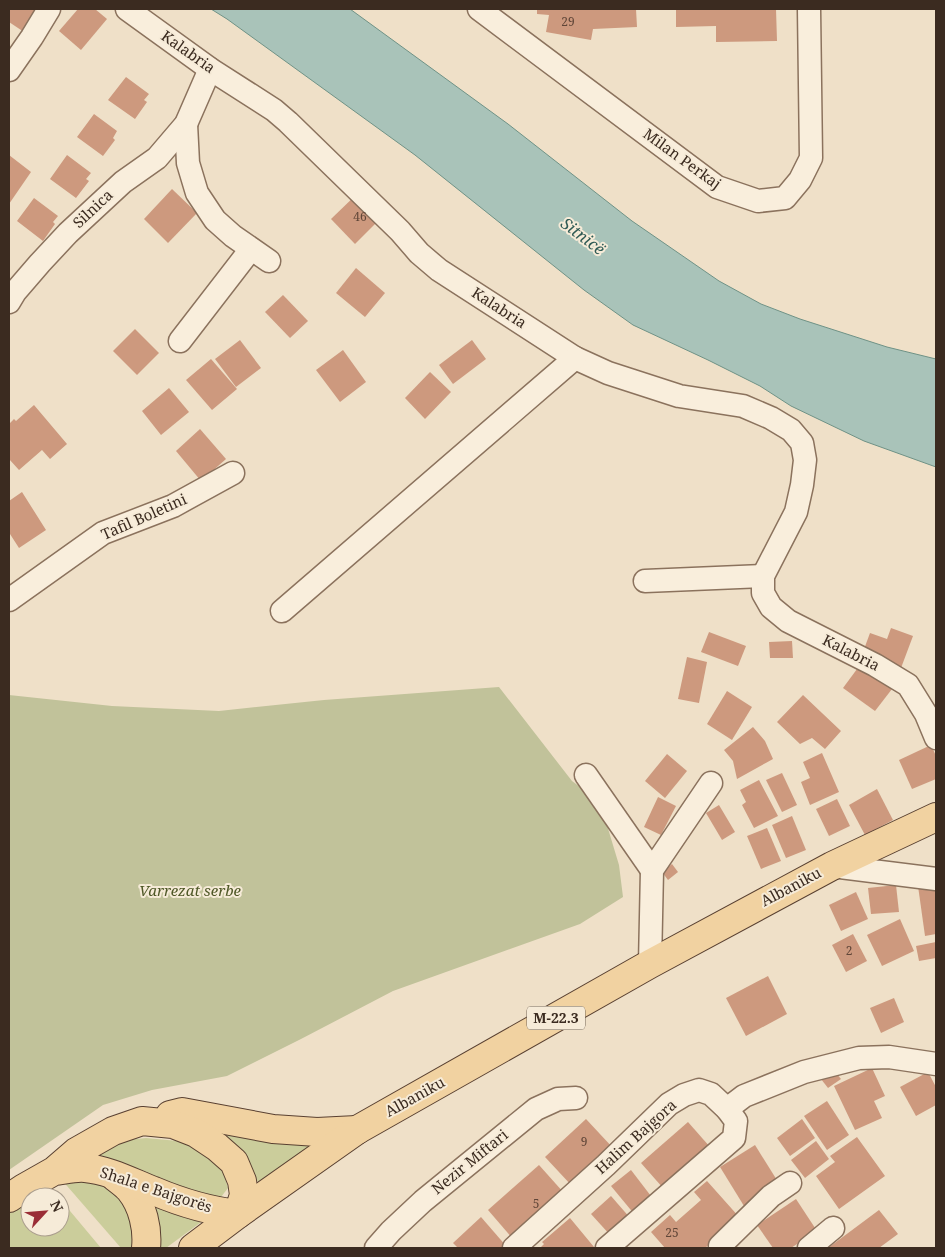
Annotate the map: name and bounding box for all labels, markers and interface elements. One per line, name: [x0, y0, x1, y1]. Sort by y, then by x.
house number: 29: [561, 13, 575, 30]
street label: Kalabria: [158, 25, 220, 77]
street label: Milan Perkaj: [640, 123, 725, 193]
street label: Silnica: [68, 185, 117, 232]
house number: 46: [353, 208, 367, 225]
water label: Sitnicë: [557, 212, 610, 260]
street label: Kalabria: [468, 282, 531, 332]
street label: Tafil Boletini: [98, 488, 190, 544]
street label: Kalabria: [819, 629, 883, 675]
street label: Albaniku: [757, 862, 825, 910]
park label: Varrezat serbe: [139, 880, 242, 900]
house number: 2: [846, 942, 852, 959]
road number: M-22.3: [527, 1006, 585, 1030]
street label: Albaniku: [381, 1071, 448, 1121]
street label: Halim Bajgora: [591, 1095, 680, 1178]
street label: Nezir Miftari: [427, 1124, 512, 1198]
house number: 9: [581, 1133, 587, 1150]
street label: Shala e Bajgorës: [98, 1162, 215, 1217]
north arrow: [20, 1187, 70, 1237]
house number: 5: [533, 1195, 539, 1212]
text: N: [46, 1197, 68, 1215]
house number: 25: [665, 1224, 679, 1241]

